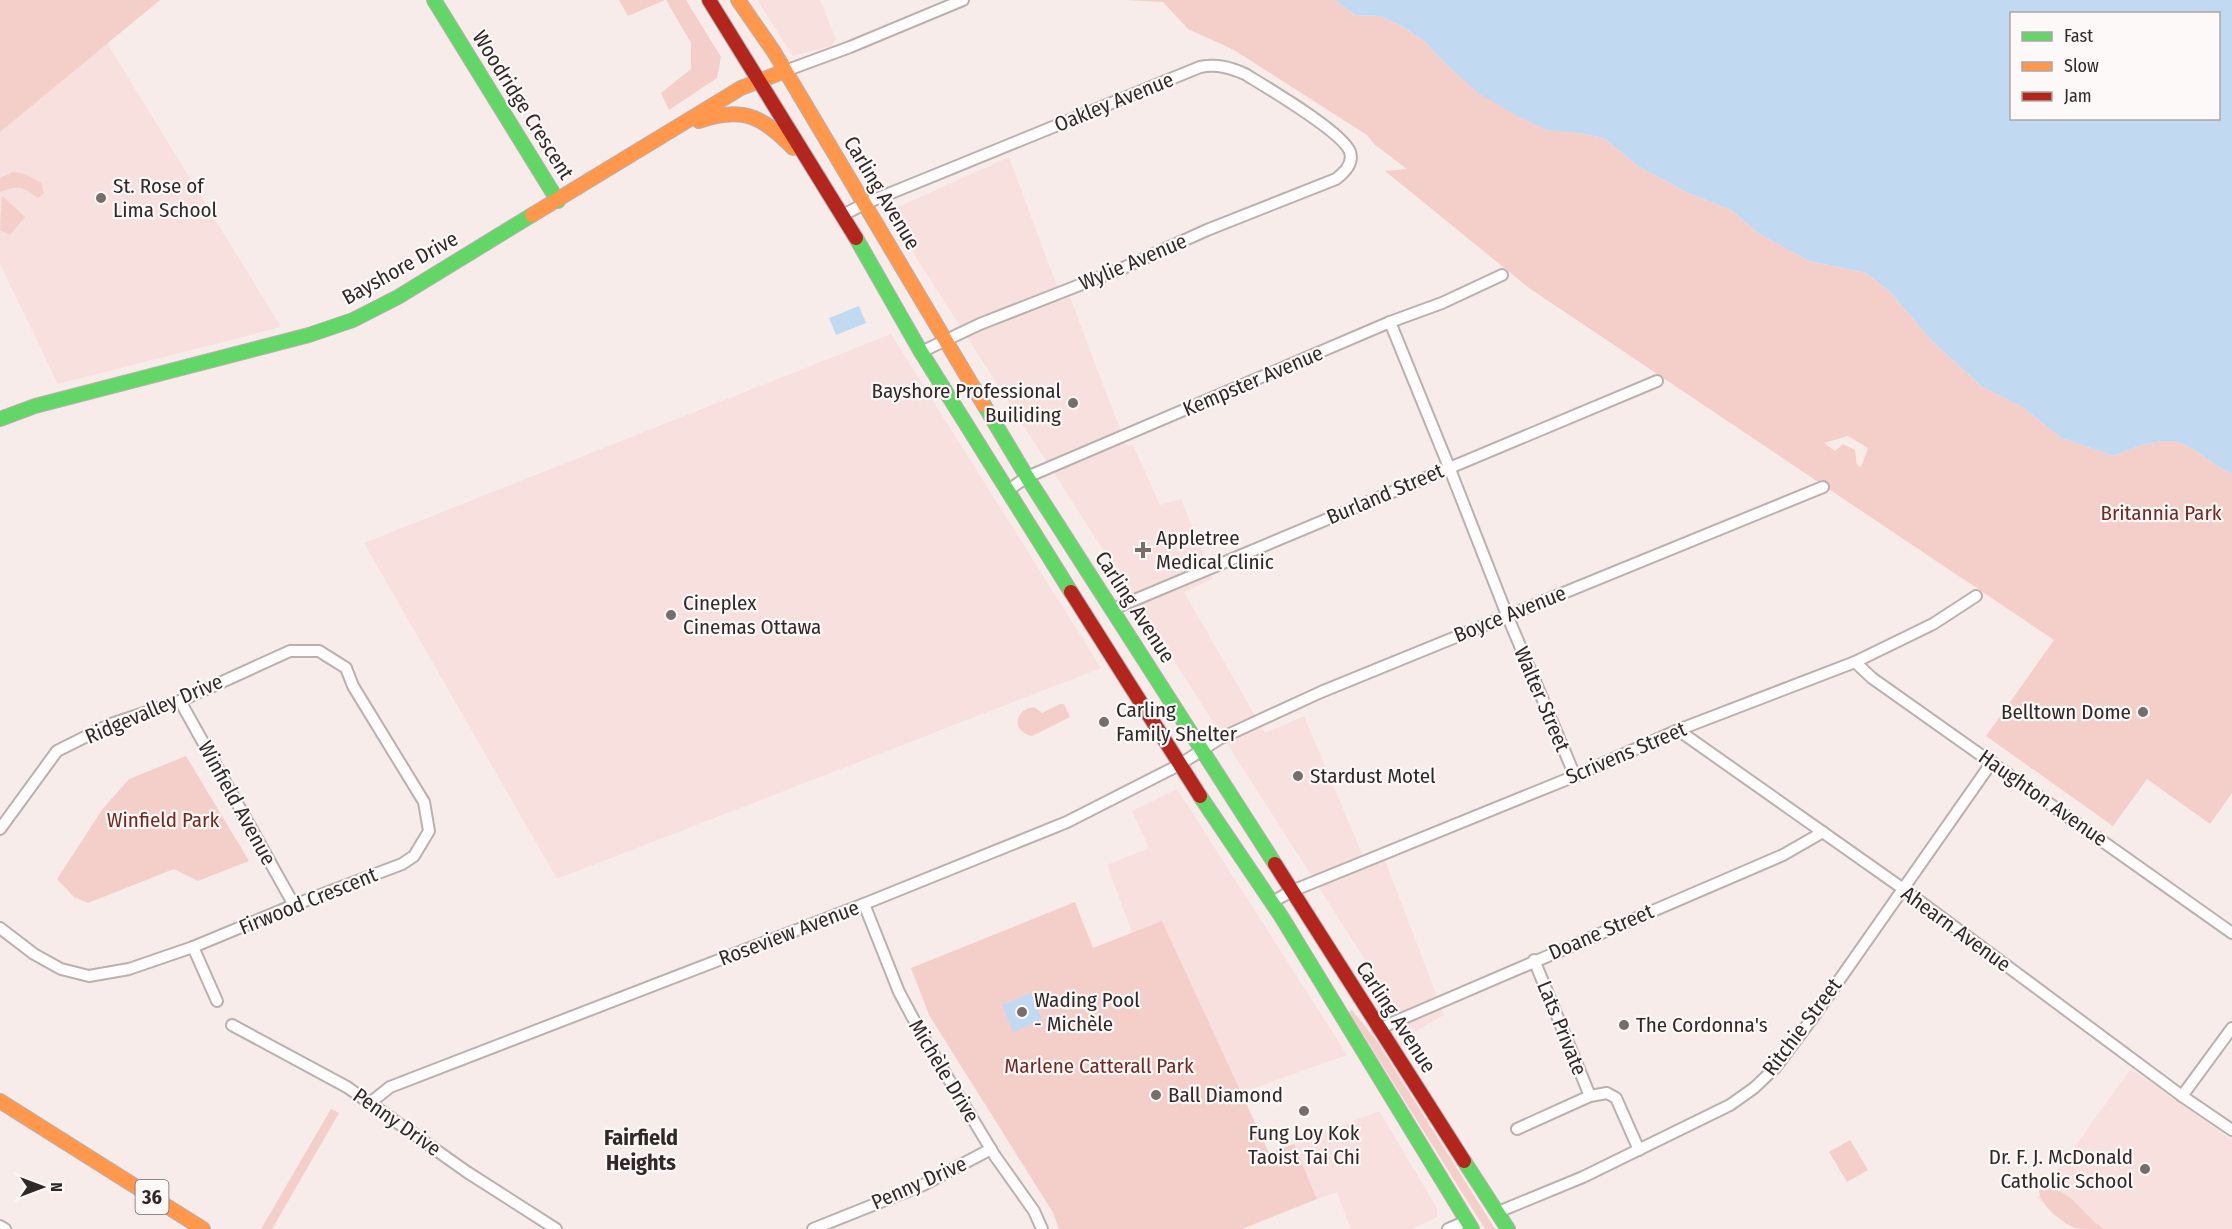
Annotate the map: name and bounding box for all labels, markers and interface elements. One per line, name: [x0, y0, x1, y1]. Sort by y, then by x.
legend: [2010, 12, 2220, 120]
text: Fast: [2064, 25, 2093, 47]
street label: Woodridge Crescent: [467, 26, 579, 184]
text: Slow: [2064, 55, 2099, 77]
street label: Oakley Avenue: [1051, 66, 1177, 138]
text: Jam: [2064, 85, 2092, 107]
street label: Carling Avenue: [838, 131, 926, 255]
place label: St. Rose of Lima School: [113, 173, 218, 223]
marker: St. Rose of Lima School: [94, 191, 108, 205]
street label: Bayshore Drive: [338, 226, 462, 310]
street label: Wylie Avenue: [1075, 228, 1191, 296]
street label: Kempster Avenue: [1179, 340, 1327, 422]
place label: Bayshore Professional Builiding: [871, 378, 1061, 428]
marker: Bayshore Professional Builiding: [1066, 396, 1080, 410]
street label: Burland Street: [1323, 458, 1447, 530]
park label: Britannia Park: [2100, 500, 2222, 526]
place label: Appletree Medical Clinic: [1156, 525, 1274, 575]
marker: Appletree Medical Clinic: [1134, 541, 1152, 559]
street label: Carling Avenue: [1089, 546, 1181, 668]
street label: Boyce Avenue: [1450, 580, 1570, 648]
place label: Cineplex Cinemas Ottawa: [683, 590, 821, 640]
marker: Cineplex Cinemas Ottawa: [664, 608, 678, 622]
street label: Walter Street: [1508, 643, 1576, 756]
street label: Ridgevalley Drive: [81, 668, 227, 750]
place label: Carling Family Shelter: [1116, 697, 1238, 747]
place label: Belltown Dome: [2001, 699, 2131, 725]
marker: Belltown Dome: [2136, 705, 2150, 719]
marker: Carling Family Shelter: [1097, 715, 1111, 729]
street label: Scrivens Street: [1562, 716, 1690, 790]
street label: Winfield Avenue: [192, 736, 282, 870]
street label: Haughton Avenue: [1973, 744, 2113, 852]
place label: Stardust Motel: [1310, 763, 1436, 789]
marker: Stardust Motel: [1291, 769, 1305, 783]
park label: Winfield Park: [107, 807, 219, 833]
street label: Firwood Crescent: [235, 861, 381, 940]
street label: Ahearn Avenue: [1896, 881, 2016, 977]
street label: Roseview Avenue: [715, 894, 863, 972]
street label: Doane Street: [1545, 898, 1657, 966]
street label: Carling Avenue: [1350, 956, 1442, 1078]
street label: Ritchie Street: [1757, 973, 1847, 1081]
street label: Lats Private: [1531, 977, 1593, 1079]
place label: Wading Pool - Michèle: [1034, 987, 1140, 1037]
marker: Wading Pool - Michèle: [1015, 1005, 1029, 1019]
place label: The Cordonna's: [1636, 1012, 1768, 1038]
street label: Michèle Drive: [903, 1015, 985, 1127]
marker: The Cordonna's: [1617, 1018, 1631, 1032]
park label: Marlene Catterall Park: [1004, 1053, 1194, 1079]
street label: Penny Drive: [348, 1082, 446, 1162]
place label: Ball Diamond: [1168, 1082, 1283, 1108]
marker: Ball Diamond: [1149, 1088, 1163, 1102]
marker: Fung Loy Kok Taoist Tai Chi: [1297, 1104, 1311, 1118]
place label: Fung Loy Kok Taoist Tai Chi: [1248, 1120, 1360, 1170]
district label: Fairfield Heights: [604, 1124, 678, 1176]
place label: Dr. F. J. McDonald Catholic School: [1989, 1144, 2133, 1194]
street label: Penny Drive: [867, 1150, 971, 1216]
north arrow: [12, 1157, 72, 1217]
marker: Dr. F. J. McDonald Catholic School: [2138, 1162, 2152, 1176]
road number: 36: [136, 1180, 168, 1214]
text: N: [47, 1182, 66, 1192]

